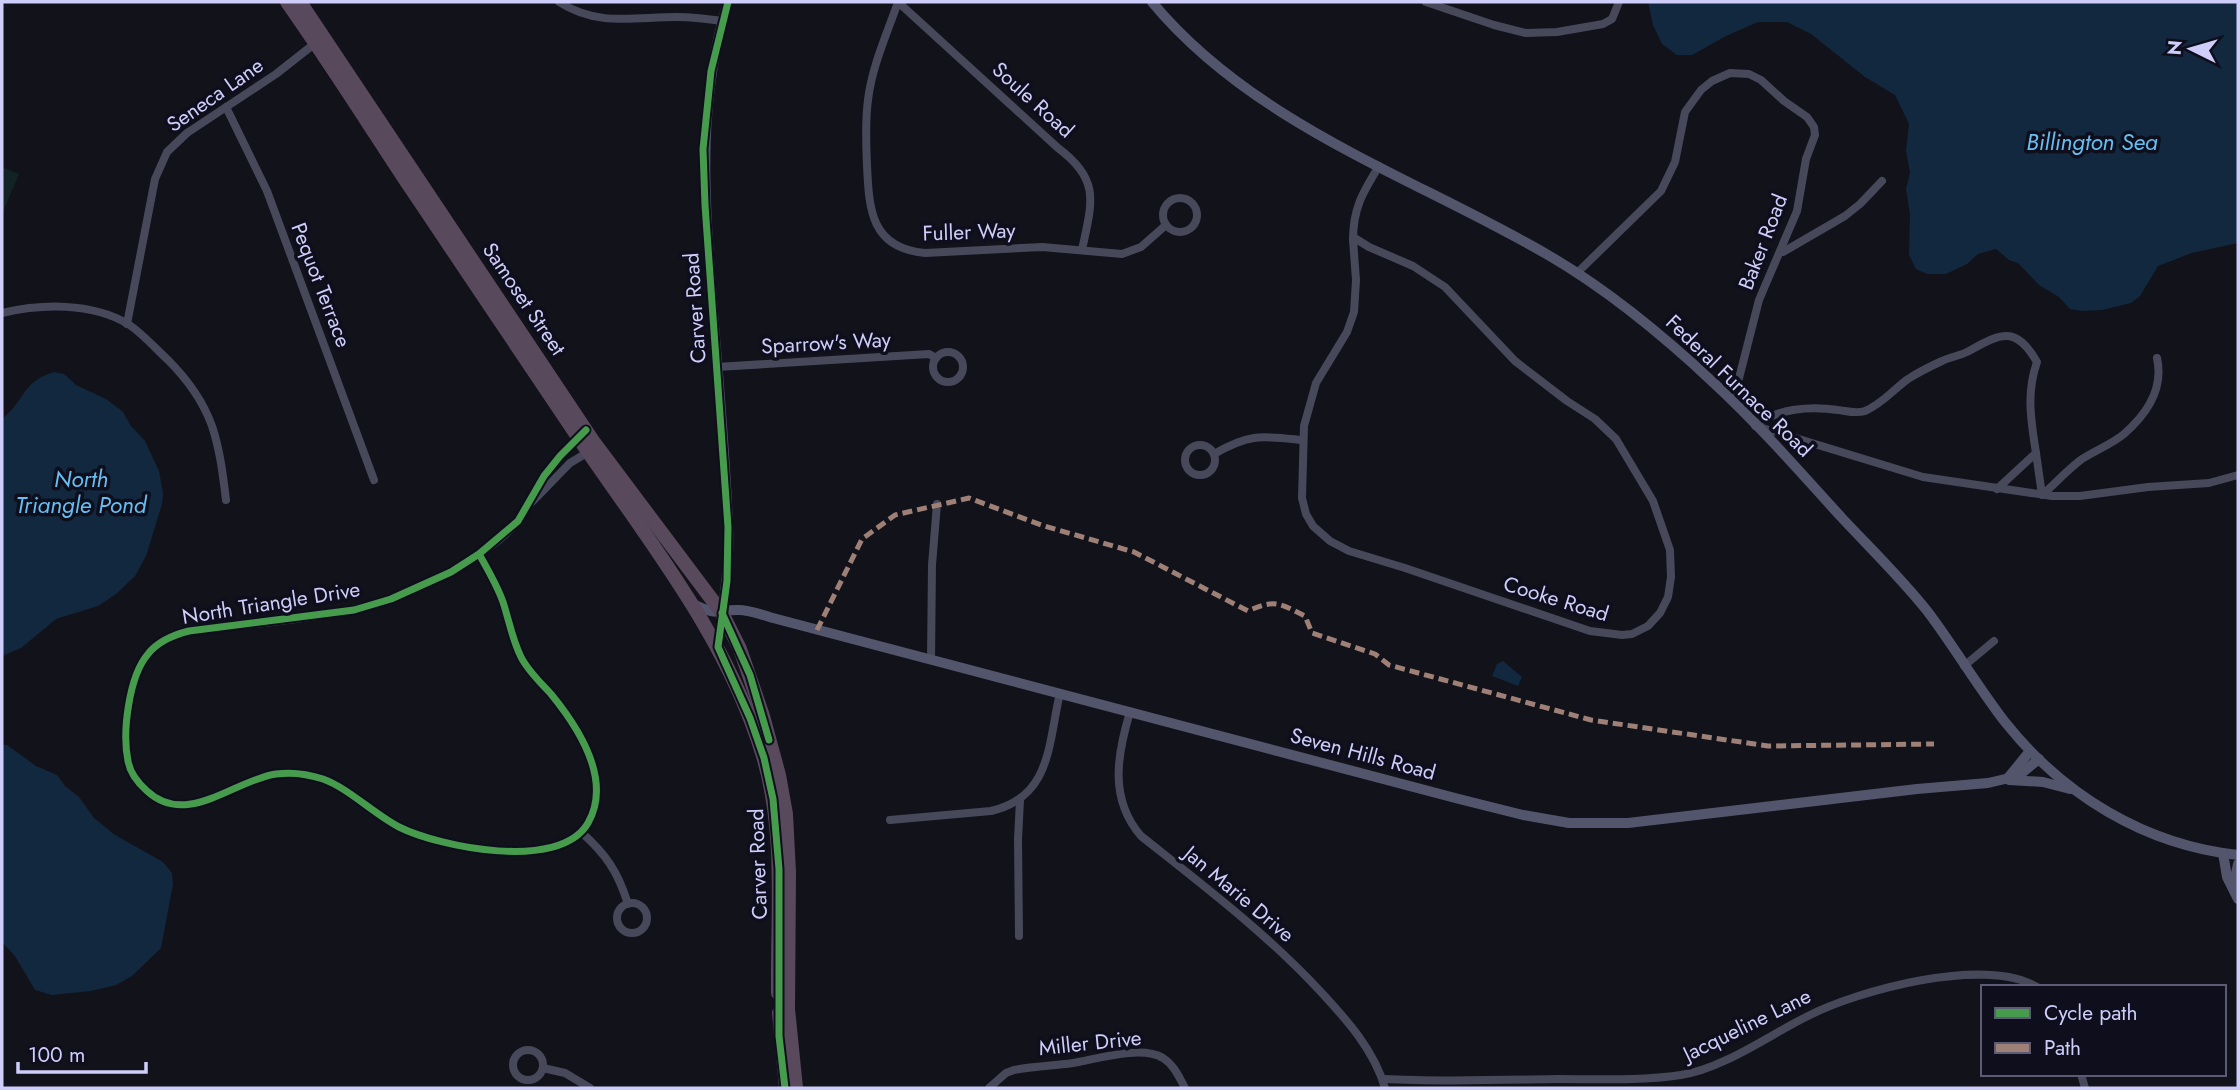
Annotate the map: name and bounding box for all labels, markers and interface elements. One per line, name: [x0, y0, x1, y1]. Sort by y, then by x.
north arrow: [2156, 14, 2226, 84]
text: N: [2160, 39, 2189, 56]
street label: Seneca Lane: [161, 50, 270, 139]
street label: Soule Road: [985, 55, 1081, 145]
water label: Billington Sea: [2026, 125, 2158, 159]
street label: Baker Road: [1731, 190, 1795, 294]
street label: Fuller Way: [922, 215, 1017, 249]
street label: Pequot Terrace: [283, 218, 359, 352]
street label: Samoset Street: [475, 237, 573, 361]
street label: Carver Road: [676, 252, 714, 364]
street label: Federal Furnace Road: [1659, 308, 1819, 464]
street label: Sparrow's Way: [760, 325, 892, 361]
water label: North Triangle Pond: [16, 462, 148, 522]
street label: Cooke Road: [1500, 569, 1612, 629]
street label: North Triangle Drive: [180, 574, 362, 632]
street label: Seven Hills Road: [1287, 720, 1439, 788]
street label: Carver Road: [741, 808, 775, 920]
street label: Jan Marie Drive: [1175, 837, 1301, 949]
street label: Jacqueline Lane: [1675, 981, 1816, 1070]
legend: [1981, 985, 2226, 1076]
text: Cycle path: [2044, 998, 2137, 1028]
street label: Miller Drive: [1037, 1023, 1143, 1063]
scale bar: [18, 1030, 145, 1074]
text: Path: [2044, 1033, 2081, 1063]
text: 100 m: [28, 1040, 85, 1070]

